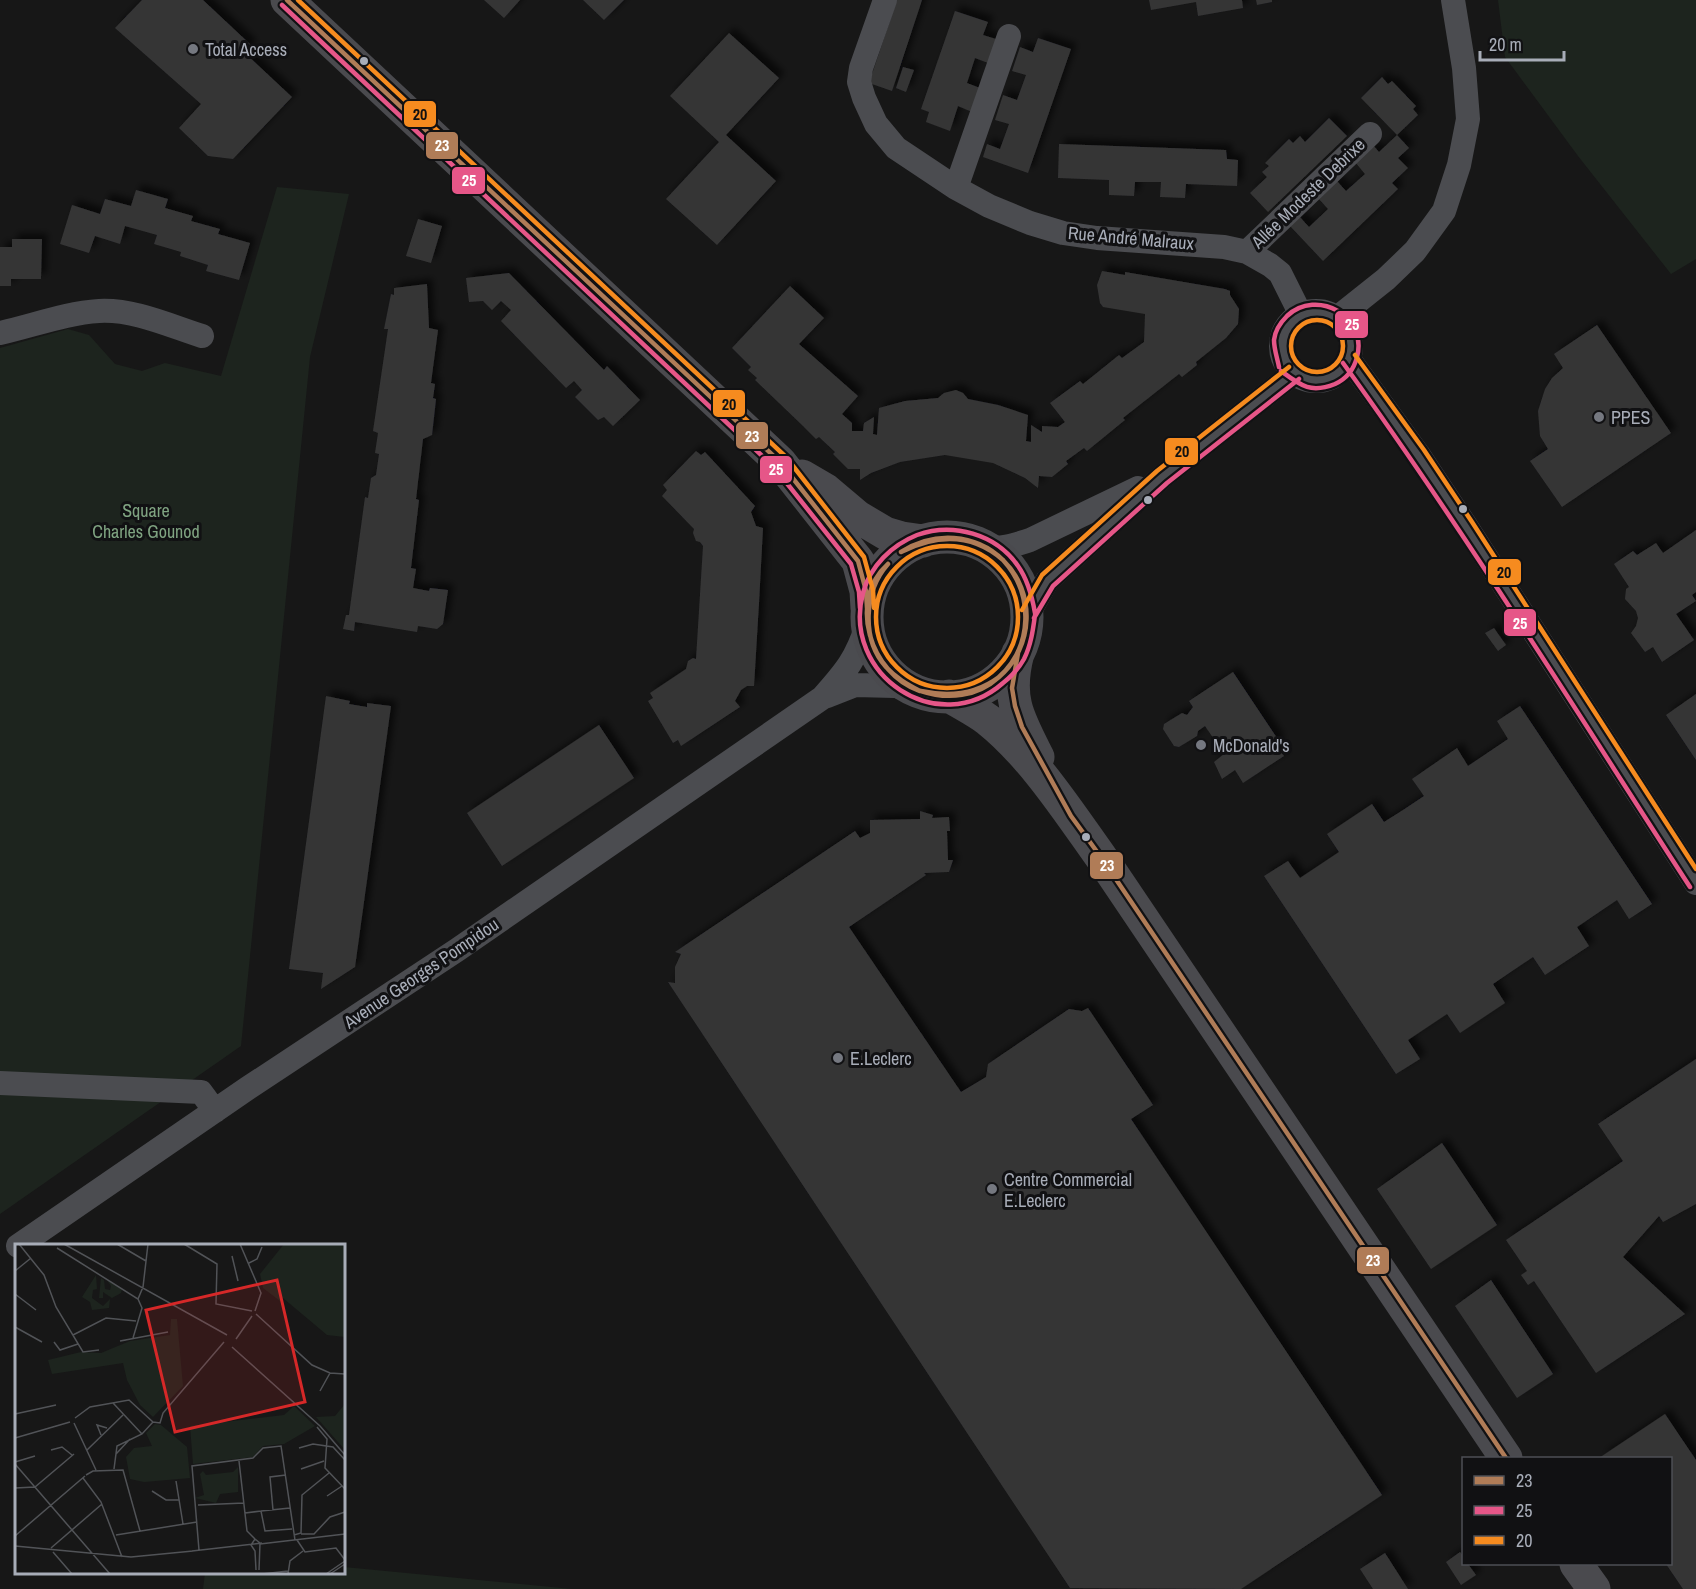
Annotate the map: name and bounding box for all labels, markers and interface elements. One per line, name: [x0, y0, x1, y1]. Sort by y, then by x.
scale bar: [1480, 24, 1564, 62]
text: 20 m: [1489, 32, 1522, 57]
place label: Total Access: [205, 37, 287, 62]
marker: Total Access: [186, 42, 200, 56]
unlabelled marker: [358, 55, 370, 67]
line badge: 20: [403, 100, 437, 128]
text: 20: [413, 103, 427, 125]
line badge: 23: [425, 131, 459, 160]
street label: Allée Modeste Debrixe: [1245, 132, 1370, 255]
text: 23: [435, 134, 449, 156]
line badge: 25: [451, 166, 486, 195]
text: 25: [462, 169, 476, 191]
street label: Rue André Malraux: [1067, 220, 1196, 256]
line badge: 25: [1334, 310, 1369, 339]
text: 25: [1345, 313, 1359, 335]
line badge: 20: [712, 389, 746, 418]
text: 20: [722, 393, 736, 415]
place label: PPES: [1611, 405, 1651, 430]
marker: PPES: [1592, 410, 1606, 424]
line badge: 23: [735, 421, 769, 450]
text: 23: [745, 425, 759, 447]
line badge: 20: [1164, 437, 1199, 466]
text: 20: [1175, 440, 1189, 462]
line badge: 25: [759, 455, 793, 484]
text: 25: [769, 458, 783, 480]
unlabelled marker: [1142, 494, 1154, 506]
park label: Square Charles Gounod: [92, 498, 200, 544]
unlabelled marker: [1457, 503, 1469, 515]
line badge: 20: [1487, 558, 1522, 586]
text: 20: [1497, 561, 1511, 583]
line badge: 25: [1503, 608, 1537, 637]
text: 25: [1513, 612, 1527, 634]
place label: McDonald's: [1213, 733, 1290, 758]
marker: McDonald's: [1194, 738, 1208, 752]
unlabelled marker: [1080, 831, 1092, 843]
line badge: 23: [1089, 851, 1124, 880]
text: 23: [1100, 854, 1114, 876]
street label: Avenue Georges Pompidou: [338, 912, 503, 1035]
place label: E.Leclerc: [850, 1046, 912, 1071]
marker: E.Leclerc: [831, 1051, 845, 1065]
place label: Centre Commercial E.Leclerc: [1004, 1167, 1132, 1213]
marker: Centre Commercial E.Leclerc: [985, 1182, 999, 1196]
inset map: [15, 1244, 345, 1574]
line badge: 23: [1356, 1246, 1390, 1275]
text: 23: [1366, 1249, 1380, 1271]
legend: [1462, 1457, 1672, 1565]
text: 23: [1516, 1468, 1532, 1493]
text: 25: [1516, 1498, 1532, 1523]
text: 20: [1516, 1528, 1532, 1553]

